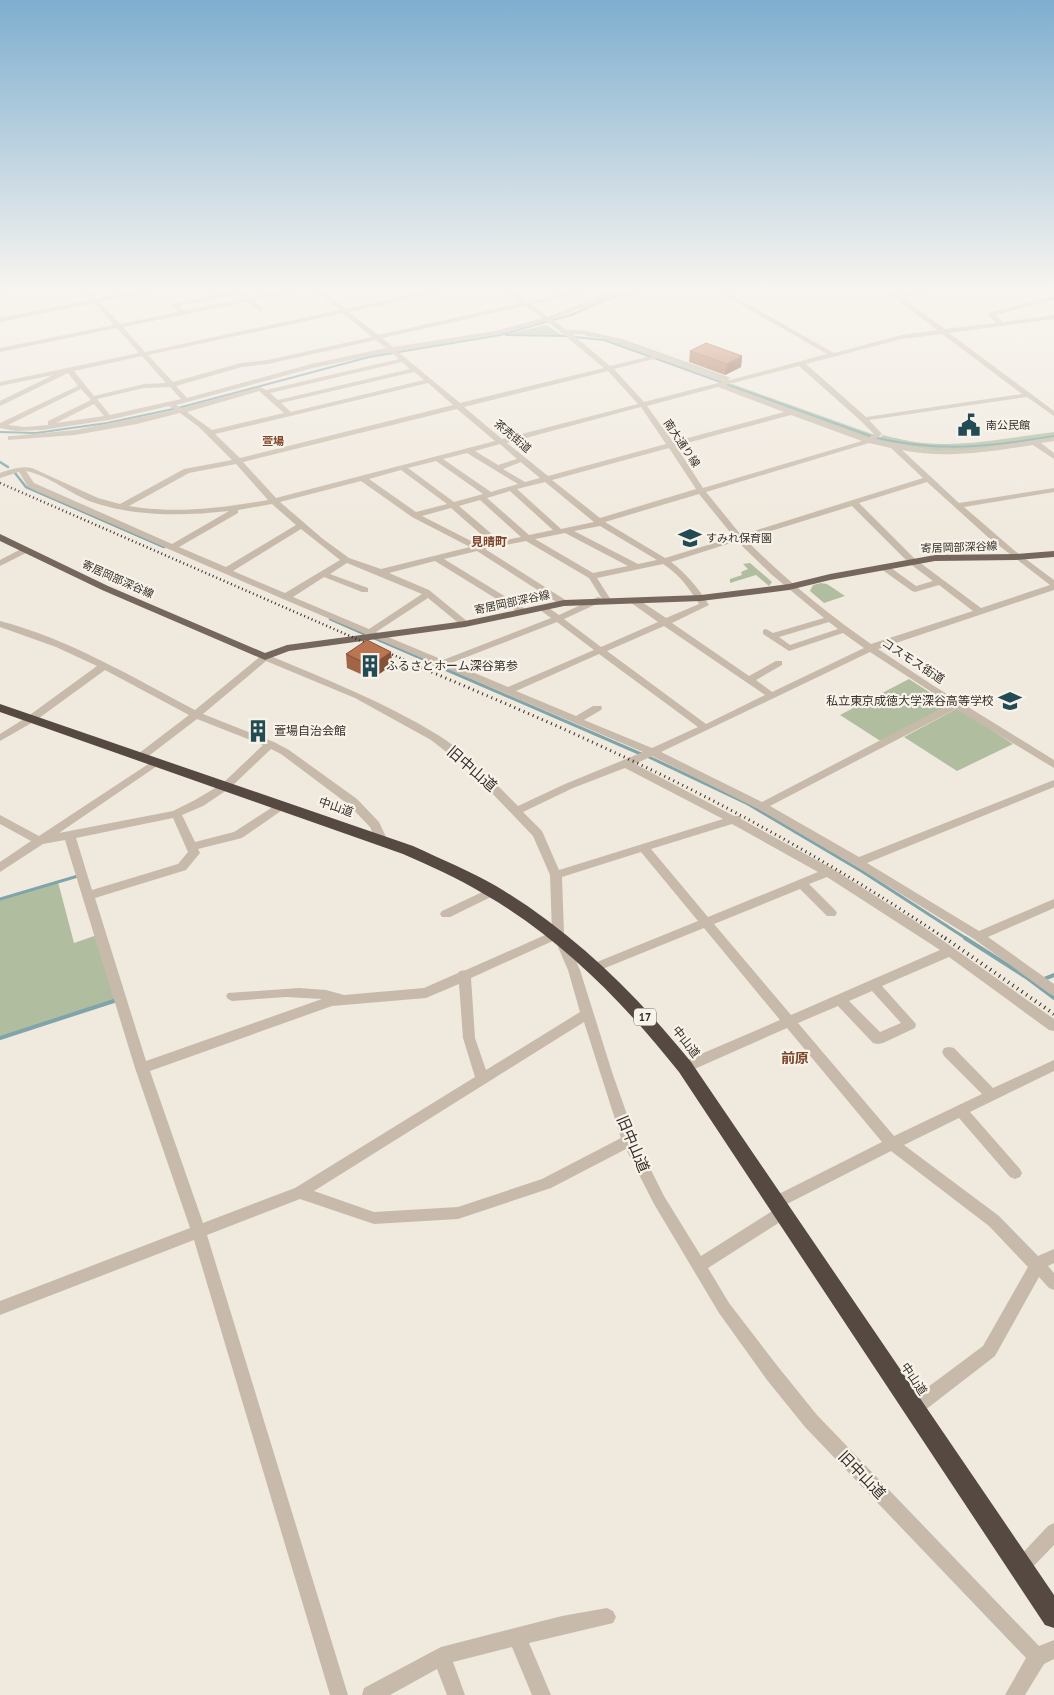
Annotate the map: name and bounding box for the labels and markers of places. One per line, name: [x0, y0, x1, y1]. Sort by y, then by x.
public building icon: 南公民館: [956, 412, 982, 438]
place label: 南公民館: [986, 418, 1030, 432]
school or university icon: すみれ保育園: [677, 525, 703, 551]
place label: すみれ保育園: [706, 531, 772, 545]
building icon: ふるさとホーム深谷第参: [357, 653, 383, 679]
place label: ふるさとホーム深谷第参: [386, 658, 518, 673]
school or university icon: 私立東京成徳大学深谷高等学校: [997, 688, 1023, 714]
place label: 私立東京成徳大学深谷高等学校: [826, 693, 994, 708]
building icon: 萱場自治会館: [245, 718, 271, 744]
place label: 萱場自治会館: [274, 723, 346, 738]

